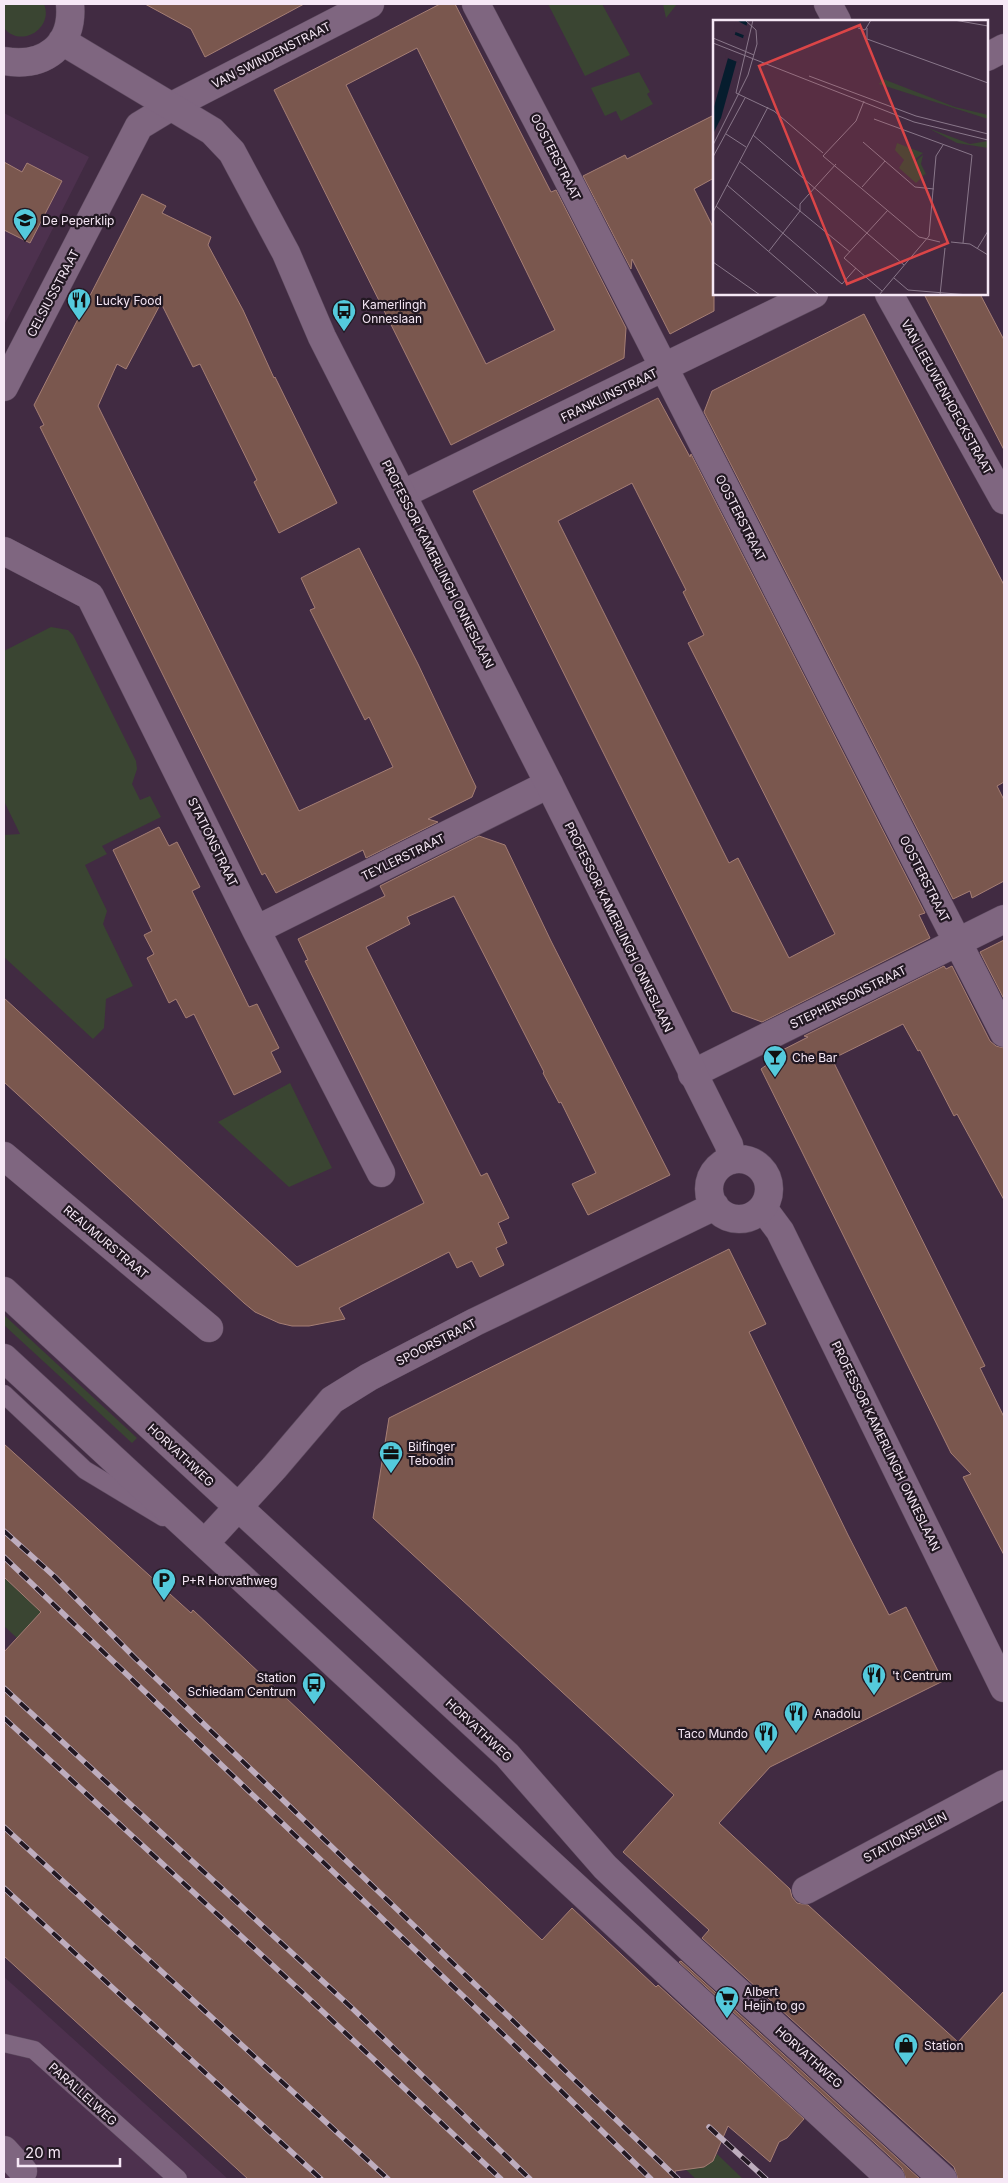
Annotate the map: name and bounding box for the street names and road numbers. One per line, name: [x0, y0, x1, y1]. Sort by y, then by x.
street label: VAN SWINDENSTRAAT: [209, 18, 333, 92]
street label: OOSTERSTRAAT: [528, 111, 584, 203]
street label: CELSIUSSTRAAT: [24, 246, 82, 339]
street label: VAN LEEUWENHOECKSTRAAT: [898, 317, 996, 477]
street label: FRANKLINSTRAAT: [558, 365, 660, 425]
street label: PROFESSOR KAMERLINGH ONNESLAAN: [379, 457, 497, 671]
street label: OOSTERSTRAAT: [713, 472, 769, 564]
street label: STATIONSTRAAT: [185, 795, 241, 889]
street label: PROFESSOR KAMERLINGH ONNESLAAN: [561, 820, 677, 1034]
street label: TEYLERSTRAAT: [359, 830, 448, 884]
street label: OOSTERSTRAAT: [897, 833, 953, 925]
street label: STEPHENSONSTRAAT: [787, 962, 909, 1032]
street label: REAUMURSTRAAT: [61, 1202, 152, 1282]
street label: SPOORSTRAAT: [393, 1315, 479, 1369]
street label: PROFESSOR KAMERLINGH ONNESLAAN: [828, 1339, 944, 1553]
street label: HORVATHWEG: [145, 1421, 217, 1489]
street label: HORVATHWEG: [443, 1696, 515, 1764]
street label: STATIONSPLEIN: [861, 1809, 949, 1865]
street label: HORVATHWEG: [772, 2023, 846, 2091]
street label: PARALLELWEG: [46, 2059, 120, 2129]

